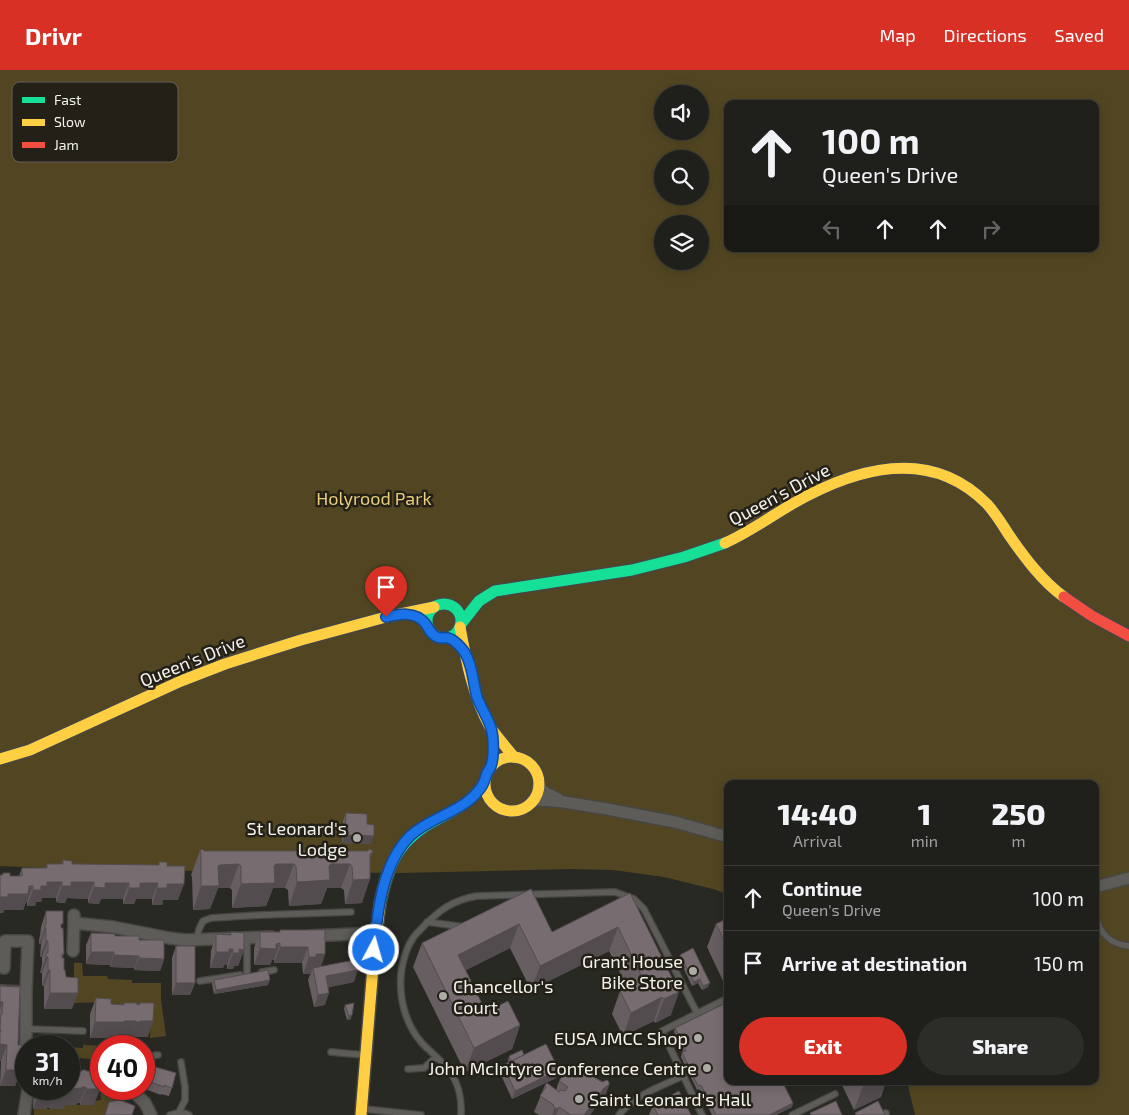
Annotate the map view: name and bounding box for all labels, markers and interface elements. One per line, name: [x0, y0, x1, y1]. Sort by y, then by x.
text: Drivr: [25, 21, 82, 50]
text: Map: [879, 24, 916, 46]
text: Directions: [944, 24, 1027, 46]
text: Saved: [1055, 24, 1104, 46]
legend: [12, 82, 178, 162]
map controls: [654, 85, 709, 270]
button: sound: [654, 85, 709, 140]
text: Fast: [54, 91, 81, 108]
text: Slow: [54, 113, 86, 130]
text: 100 m: [822, 119, 920, 161]
icon: ahead: [739, 120, 804, 185]
text: Jam: [54, 136, 79, 153]
button: search: [654, 150, 709, 205]
text: Queen's Drive: [822, 161, 958, 187]
button: layers: [654, 215, 709, 270]
icon: left: [818, 215, 846, 243]
icon: ahead: [871, 215, 899, 243]
icon: ahead: [924, 215, 952, 243]
icon: right: [977, 215, 1005, 243]
street label: Queen's Drive: [725, 458, 833, 530]
park label: Holyrood Park: [316, 487, 432, 509]
pin: [365, 566, 407, 617]
icon: arrive: [372, 573, 400, 601]
street label: Queen's Drive: [136, 629, 248, 691]
text: 14:40: [777, 795, 857, 831]
text: 1: [918, 795, 931, 831]
text: 250: [992, 795, 1046, 831]
place label: St Leonard's Lodge: [246, 817, 347, 860]
text: Arrival: [793, 831, 842, 850]
text: min: [911, 831, 938, 850]
text: m: [1012, 831, 1026, 850]
marker: St Leonard's Lodge: [351, 832, 363, 844]
text: Continue: [782, 877, 862, 900]
icon: ahead: [739, 884, 767, 912]
text: 100 m: [1033, 887, 1084, 910]
text: Queen's Drive: [782, 900, 881, 919]
position arrow: [347, 923, 399, 975]
icon: arrive: [739, 949, 767, 977]
place label: Grant House Bike Store: [582, 950, 683, 993]
text: Arrive at destination: [782, 952, 967, 975]
text: 150 m: [1034, 952, 1084, 975]
marker: Grant House Bike Store: [687, 965, 699, 977]
place label: Chancellor's Court: [453, 975, 553, 1018]
marker: Chancellor's Court: [437, 990, 449, 1002]
button: Exit: [739, 1017, 907, 1075]
button: Share: [917, 1017, 1084, 1075]
place label: EUSA JMCC Shop: [554, 1027, 688, 1049]
marker: EUSA JMCC Shop: [692, 1032, 704, 1044]
speed limit sign: 40: [90, 1035, 155, 1100]
text: 31: [35, 1046, 60, 1076]
place label: John McIntyre Conference Centre: [428, 1057, 697, 1079]
marker: John McIntyre Conference Centre: [701, 1062, 713, 1074]
text: km/h: [33, 1073, 62, 1087]
place label: Saint Leonard's Hall: [589, 1088, 752, 1110]
marker: Saint Leonard's Hall: [573, 1093, 585, 1105]

